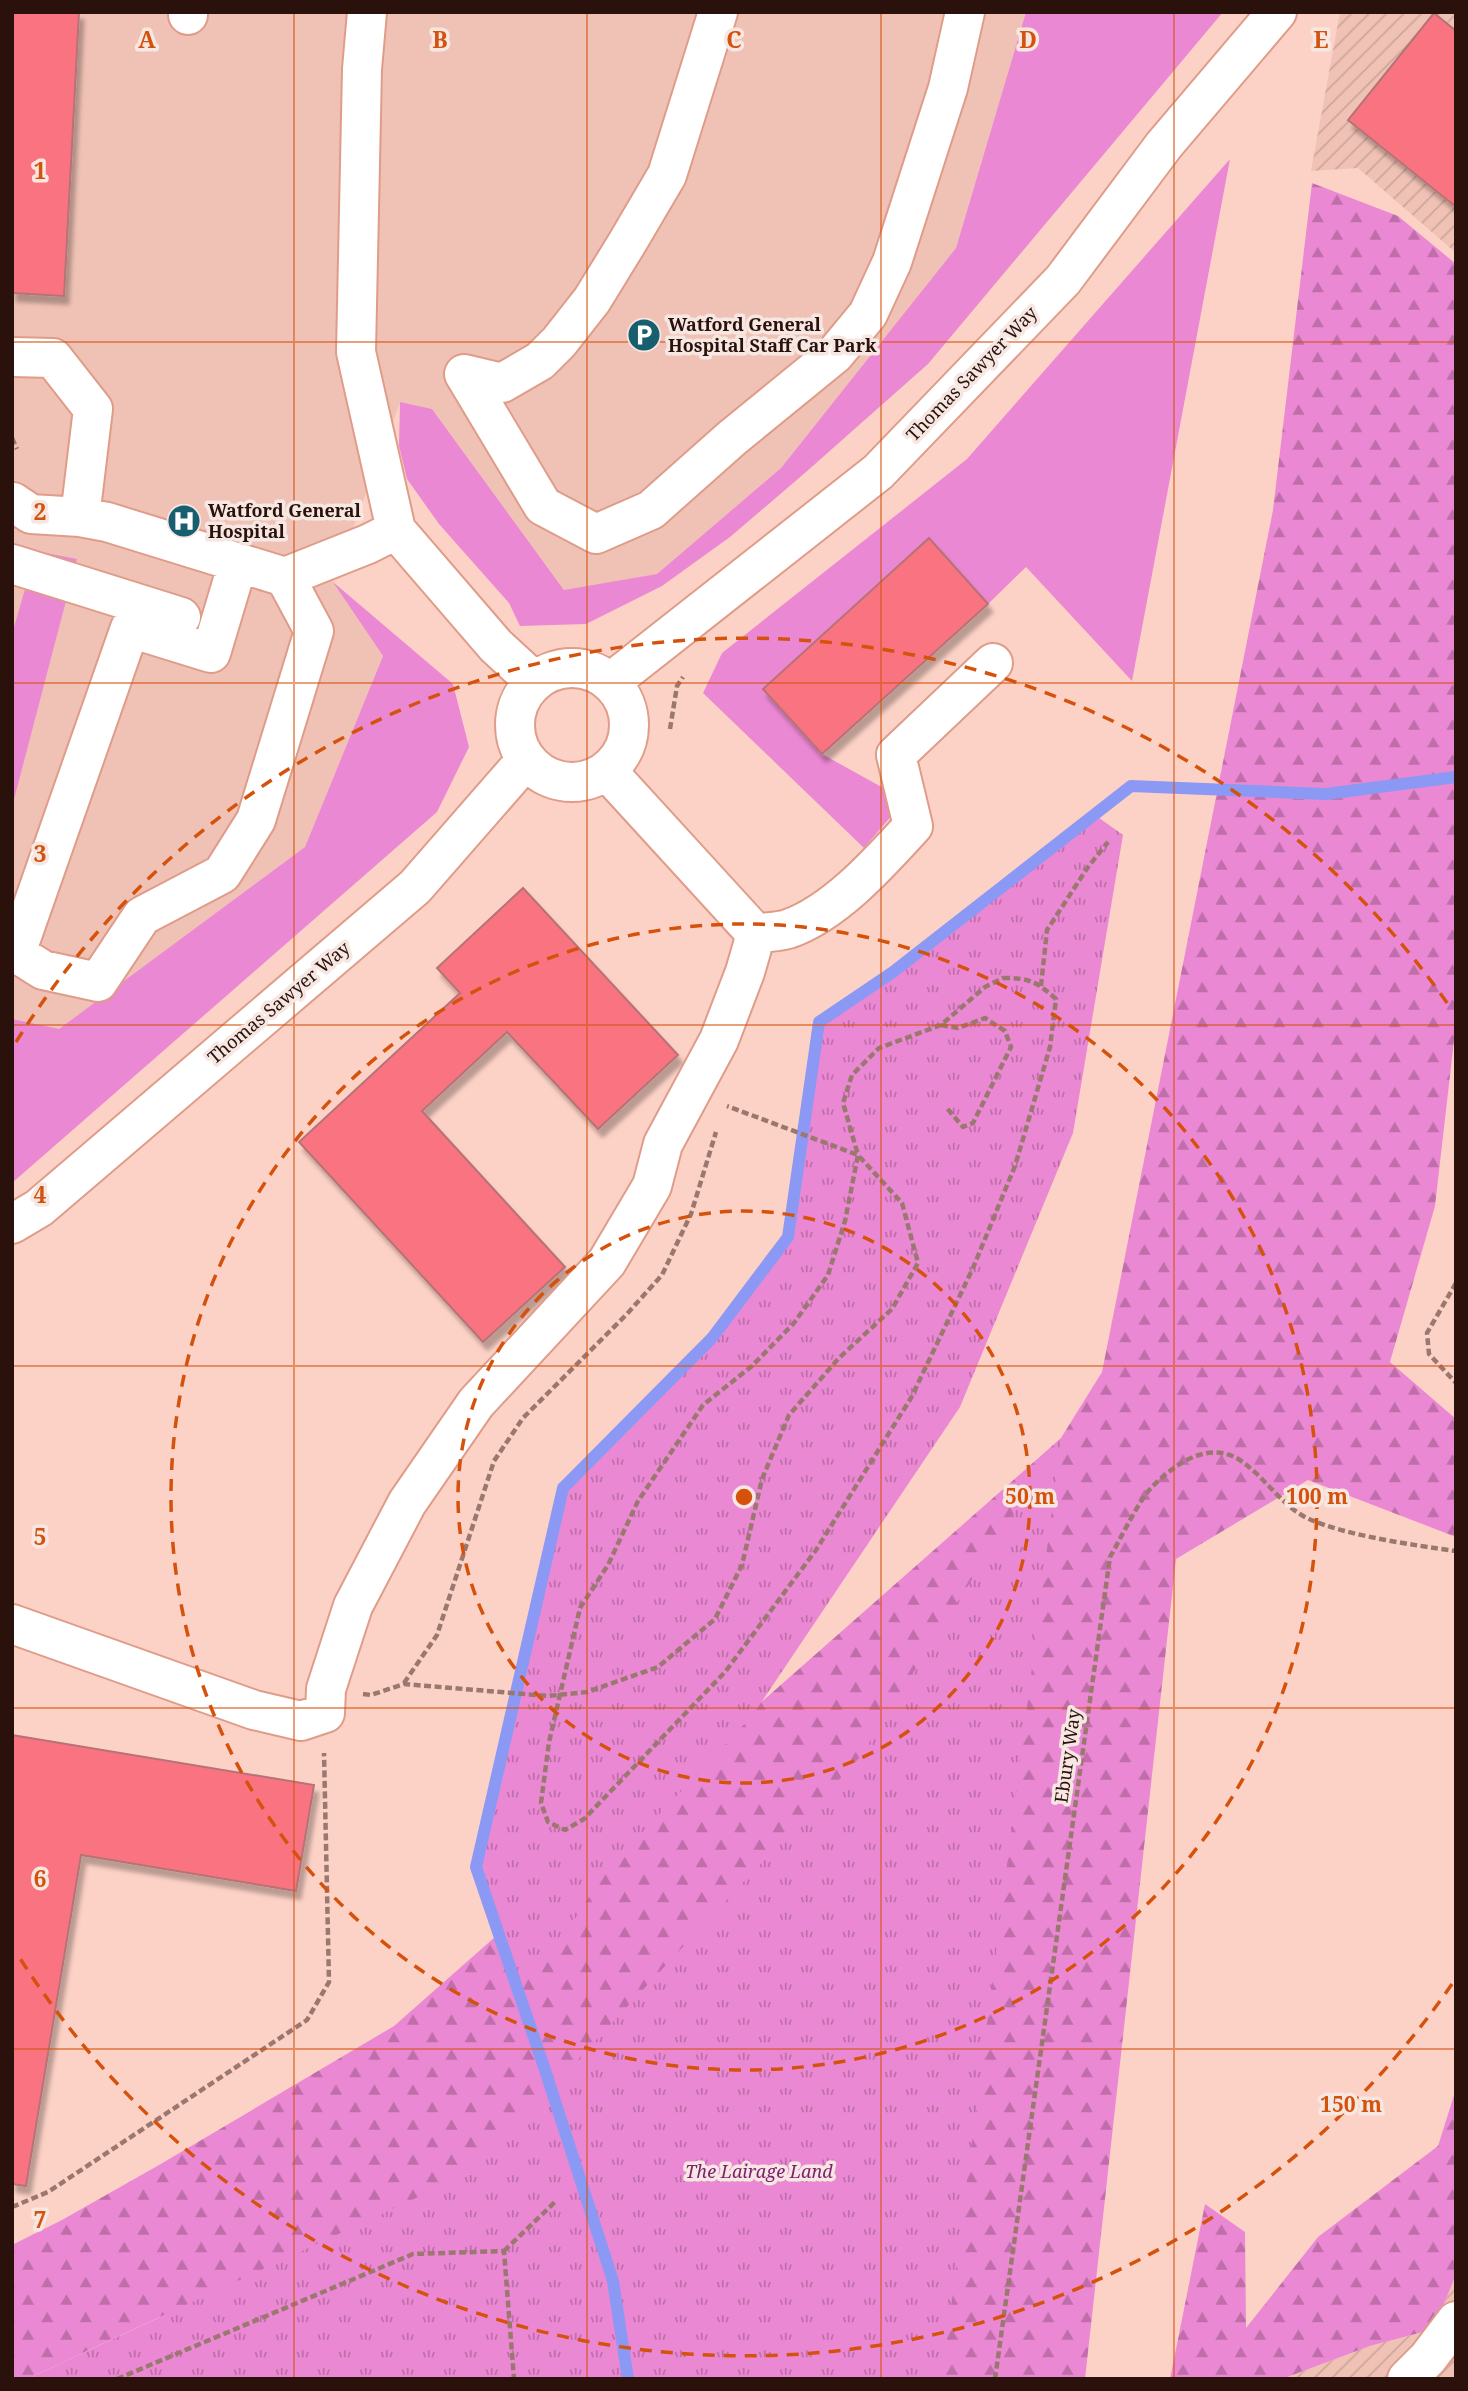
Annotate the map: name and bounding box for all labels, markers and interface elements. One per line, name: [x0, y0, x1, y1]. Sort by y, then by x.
text: A: [138, 23, 156, 55]
text: B: [432, 23, 448, 55]
text: C: [726, 23, 742, 55]
text: D: [1019, 23, 1037, 55]
text: E: [1313, 23, 1329, 55]
text: 1: [34, 154, 47, 186]
street label: Thomas Sawyer Way: [901, 300, 1043, 446]
place label: Watford General Hospital Staff Car Park: [668, 312, 877, 357]
parking icon: Watford General Hospital Staff Car Park: [625, 316, 663, 354]
text: 2: [34, 495, 47, 527]
place label: Watford General Hospital: [208, 498, 362, 543]
hospital icon: Watford General Hospital: [165, 502, 203, 540]
text: 3: [34, 837, 47, 869]
street label: Thomas Sawyer Way: [202, 935, 355, 1069]
text: 4: [34, 1178, 47, 1210]
text: 50 m: [1005, 1482, 1055, 1510]
text: 100 m: [1286, 1482, 1348, 1510]
centre of rings: [732, 1485, 756, 1509]
text: 5: [34, 1520, 47, 1552]
street label: Ebury Way: [1049, 1707, 1086, 1804]
text: 6: [34, 1862, 47, 1894]
text: 150 m: [1320, 2090, 1382, 2118]
park label: The Lairage Land: [685, 2159, 833, 2183]
text: 7: [34, 2203, 47, 2235]

